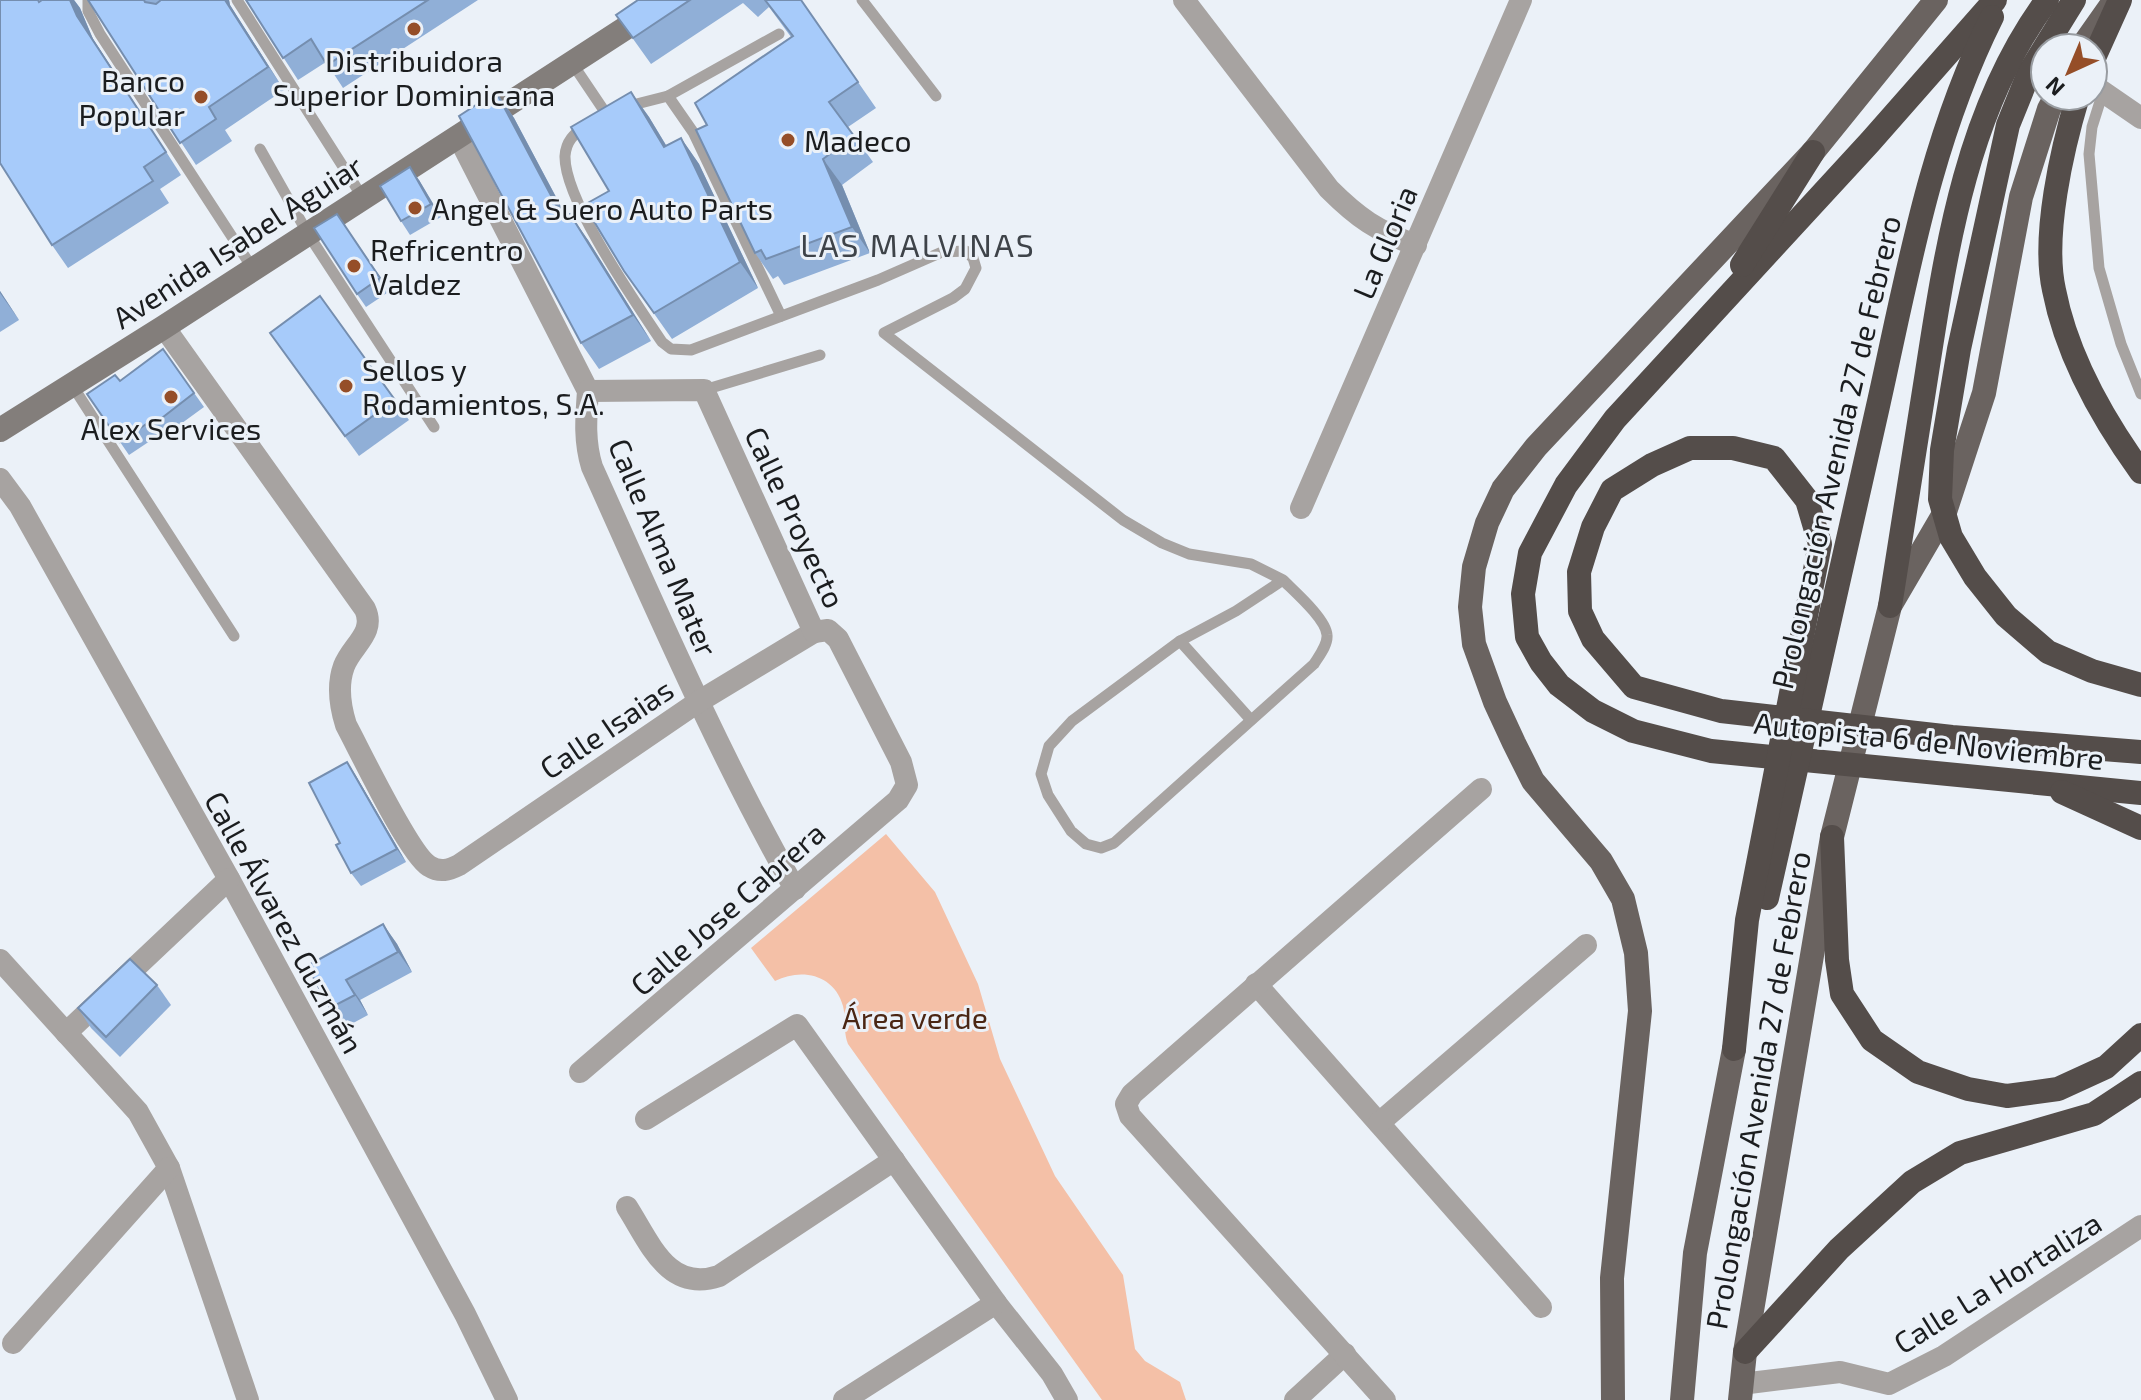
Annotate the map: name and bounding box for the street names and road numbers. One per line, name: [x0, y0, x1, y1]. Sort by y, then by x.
street label: Avenida Isabel Aguiar: [105, 147, 369, 335]
street label: La Gloria: [1344, 180, 1424, 304]
street label: Prolongación Avenida 27 de Febrero: [1763, 212, 1907, 692]
street label: Calle Proyecto: [738, 421, 854, 613]
street label: Calle Alma Mater: [602, 433, 726, 661]
street label: Calle Isaias: [533, 670, 679, 786]
street label: Autopista 6 de Noviembre: [1752, 704, 2106, 776]
street label: Calle Álvarez Guzmán: [198, 785, 372, 1059]
street label: Calle Jose Cabrera: [622, 814, 832, 1002]
street label: Prolongación Avenida 27 de Febrero: [1697, 848, 1817, 1332]
street label: Calle La Hortaliza: [1887, 1204, 2107, 1360]

